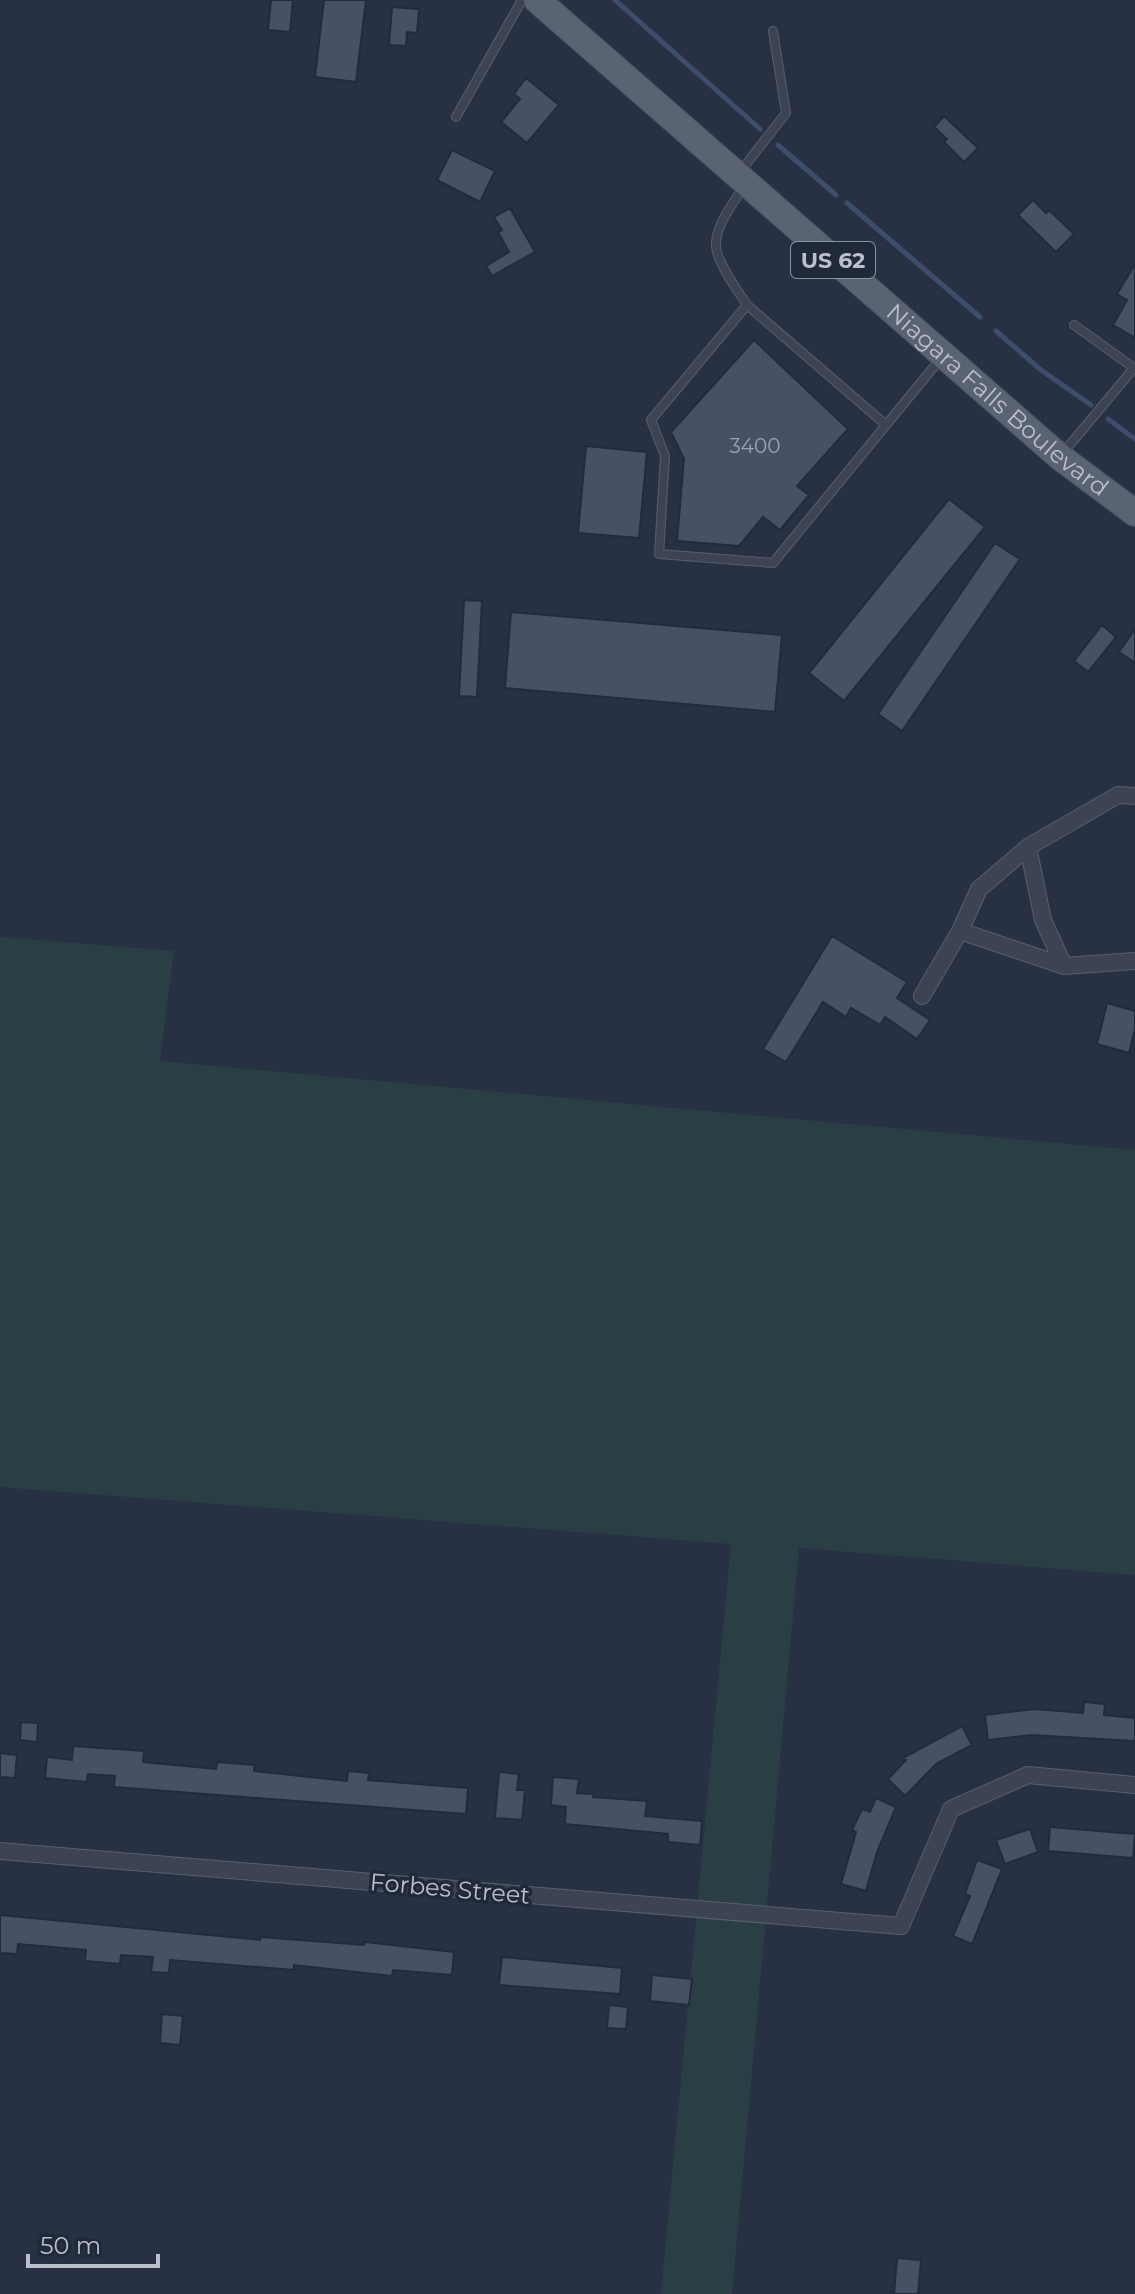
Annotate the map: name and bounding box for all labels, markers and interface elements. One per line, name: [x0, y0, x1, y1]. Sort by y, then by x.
road number: US 62: [791, 242, 875, 278]
street label: Niagara Falls Boulevard: [881, 297, 1114, 502]
house number: 3400: [730, 434, 780, 458]
street label: Forbes Street: [369, 1867, 532, 1910]
scale bar: [28, 2218, 158, 2268]
text: 50 m: [40, 2231, 101, 2260]

